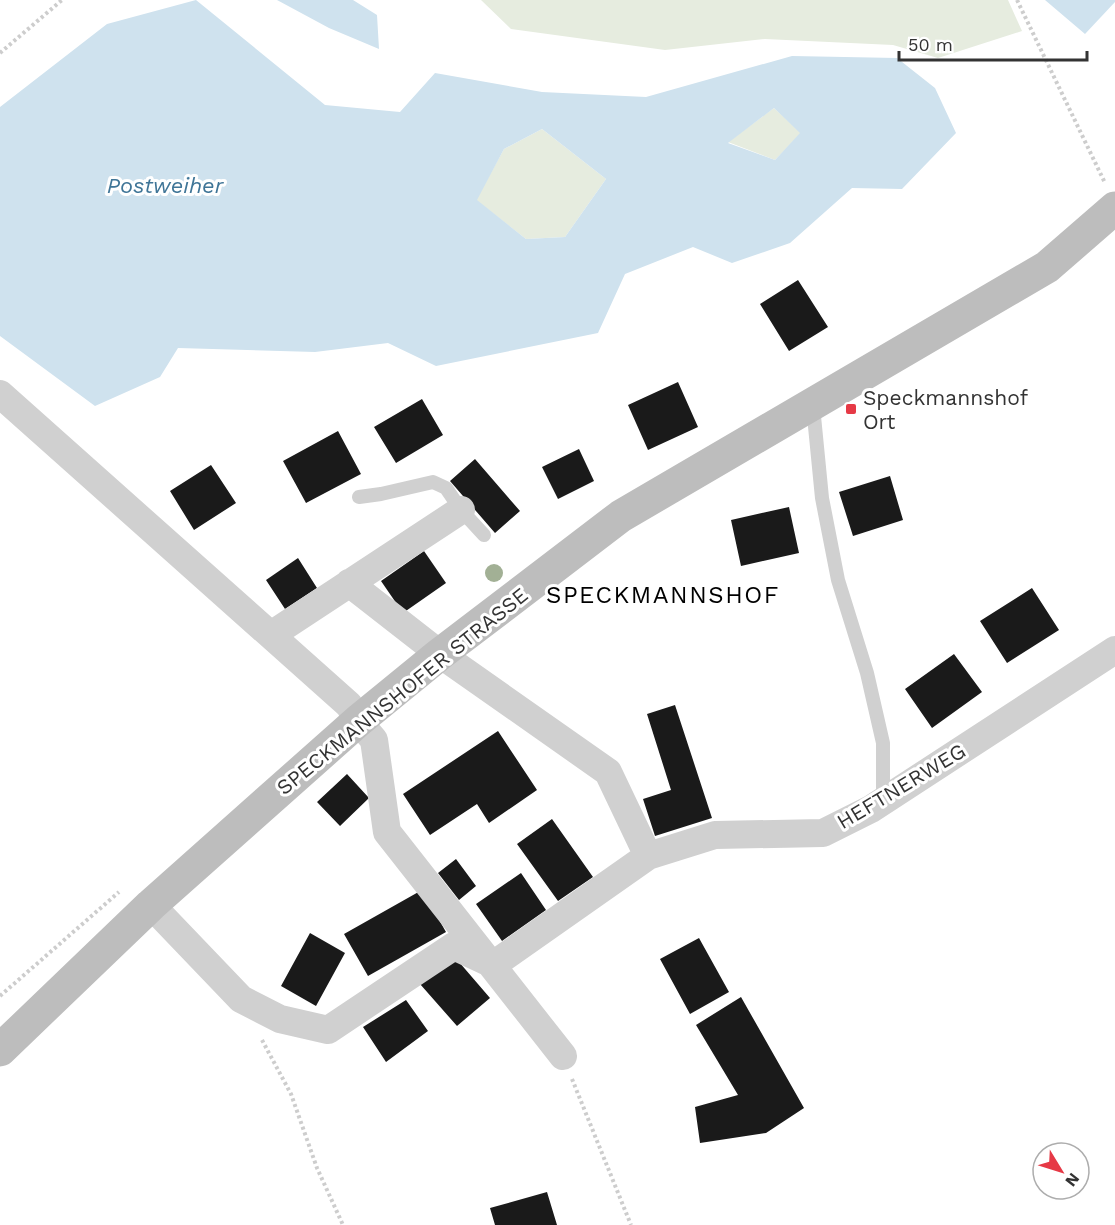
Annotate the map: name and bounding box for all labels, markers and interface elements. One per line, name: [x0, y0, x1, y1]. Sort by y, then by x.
scale bar: [899, 24, 1086, 62]
text: 50 m: [908, 34, 953, 55]
water label: Postweiher: [107, 173, 225, 198]
place label: Speckmannshof Ort: [863, 385, 1028, 434]
marker: Speckmannshof Ort: [844, 402, 858, 416]
district label: SPECKMANNSHOF: [546, 581, 780, 609]
street label: SPECKMANNSHOFER STRASSE: [272, 582, 532, 800]
street label: HEFTNERWEG: [832, 738, 970, 834]
north arrow: [1031, 1141, 1091, 1201]
text: N: [1061, 1169, 1084, 1190]

